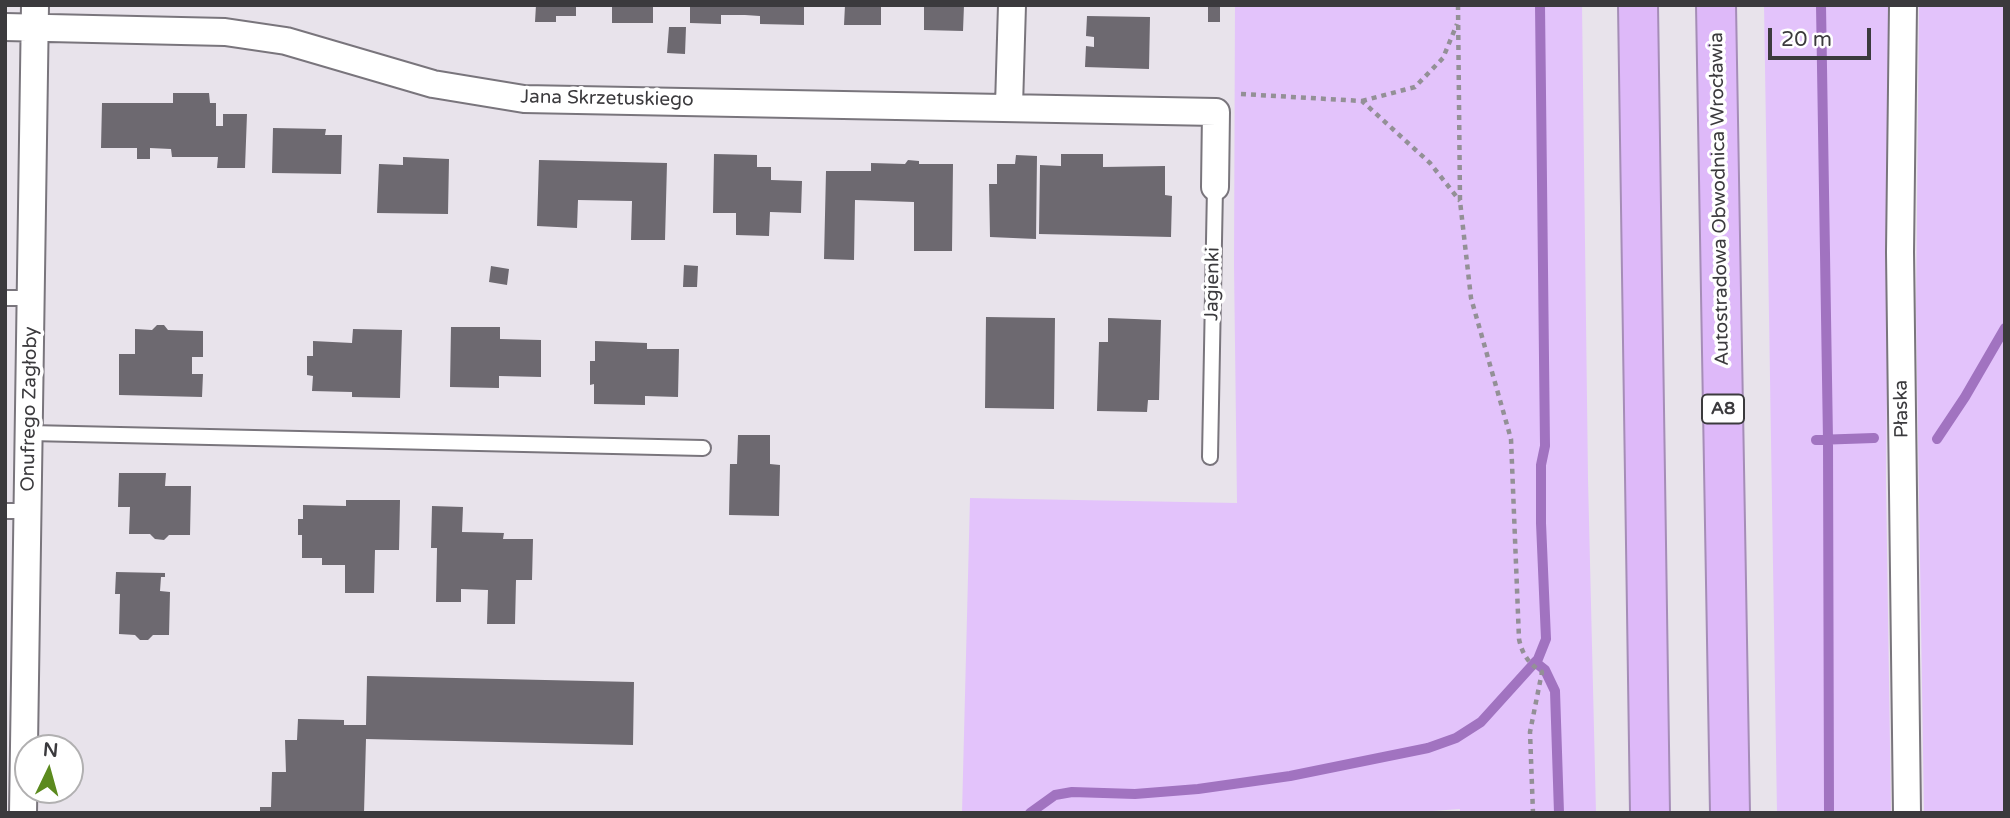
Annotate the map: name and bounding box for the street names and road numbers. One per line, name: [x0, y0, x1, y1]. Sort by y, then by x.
street label: Autostradowa Obwodnica Wrocławia: [1706, 32, 1734, 366]
street label: Jana Skrzetuskiego: [520, 86, 694, 112]
street label: Jagienki: [1201, 247, 1225, 321]
street label: Onufrego Zagłoby: [17, 326, 43, 492]
street label: Płaska: [1890, 380, 1914, 438]
road number: A8: [1702, 394, 1744, 424]

